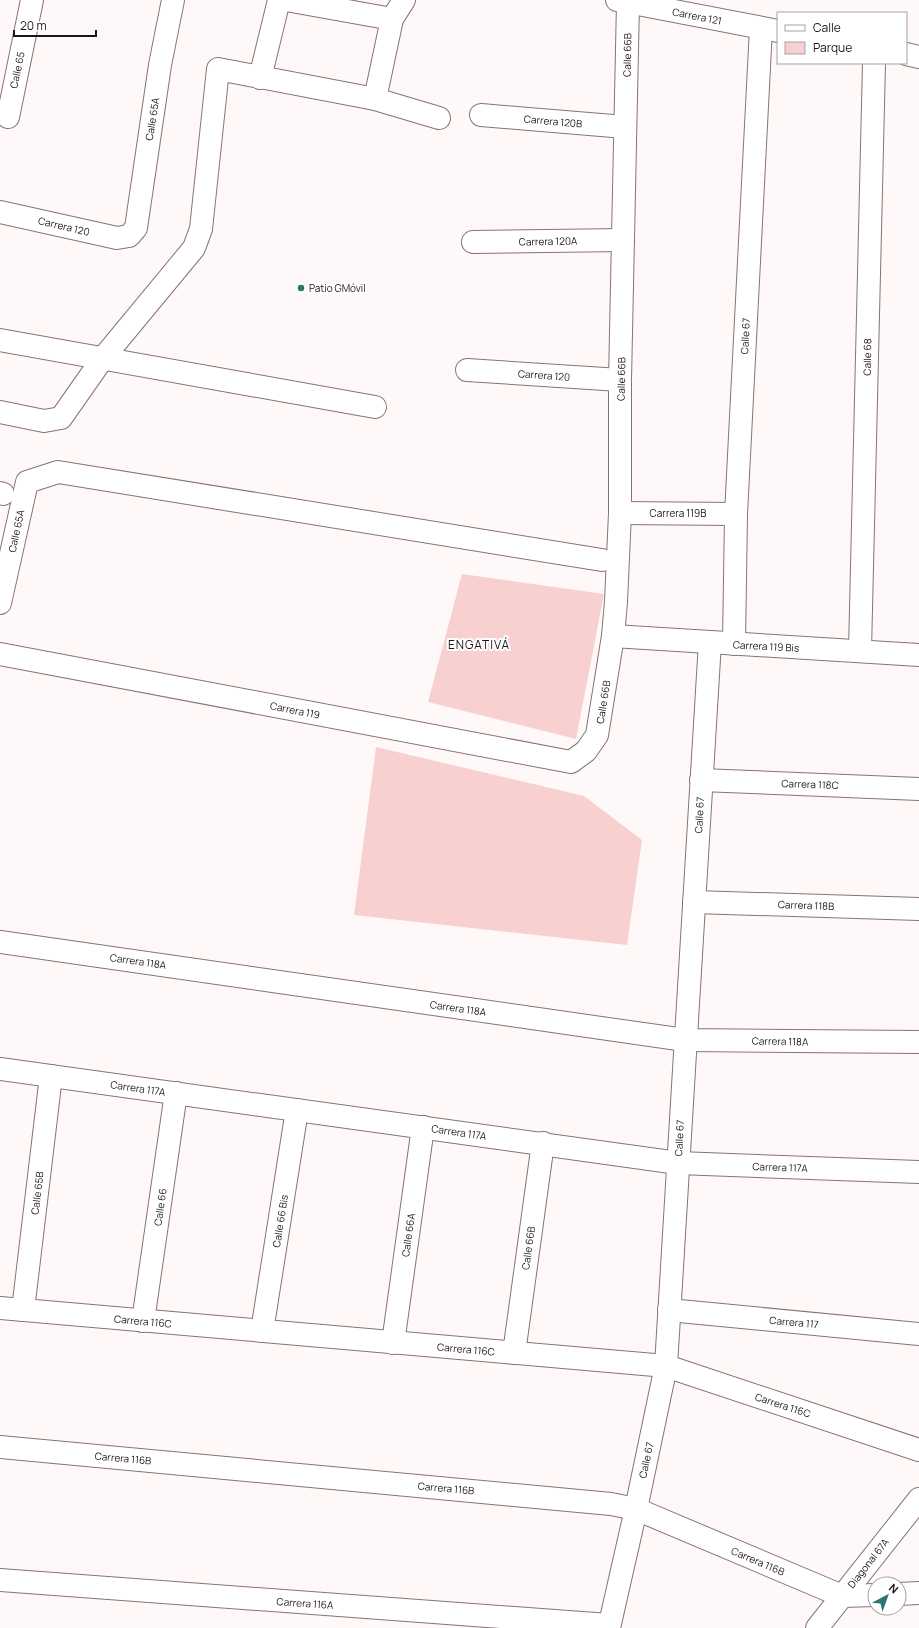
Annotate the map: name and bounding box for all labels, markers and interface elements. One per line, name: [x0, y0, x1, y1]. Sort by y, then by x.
street label: Carrera 121: [671, 4, 723, 28]
scale bar: [14, 12, 96, 38]
legend: [777, 12, 907, 64]
text: 20 m: [20, 17, 47, 34]
text: Calle: [813, 19, 841, 36]
street label: Calle 66B: [620, 33, 634, 77]
text: Parque: [813, 39, 852, 56]
street label: Calle 65: [6, 50, 28, 90]
street label: Calle 65A: [142, 96, 162, 142]
street label: Carrera 120B: [523, 111, 583, 131]
street label: Carrera 120: [37, 213, 91, 239]
street label: Carrera 120A: [519, 233, 578, 249]
place label: Patio GMóvil: [309, 281, 366, 295]
marker: Patio GMóvil: [296, 283, 306, 293]
street label: Calle 67: [737, 317, 753, 355]
street label: Calle 68: [860, 338, 874, 376]
street label: Calle 66B: [614, 357, 628, 401]
street label: Carrera 120: [517, 366, 571, 384]
street label: Carrera 119B: [650, 506, 706, 520]
street label: Calle 65A: [5, 508, 28, 554]
district label: ENGATIVÁ: [448, 636, 510, 653]
street label: Carrera 119 Bis: [732, 637, 800, 655]
street label: Calle 66B: [593, 679, 613, 725]
street label: Carrera 119: [269, 698, 321, 722]
street label: Carrera 118C: [781, 776, 839, 792]
street label: Calle 67: [691, 796, 707, 834]
street label: Carrera 118B: [778, 897, 834, 913]
street label: Carrera 118A: [109, 950, 168, 972]
street label: Carrera 118A: [429, 997, 488, 1019]
street label: Carrera 118A: [752, 1034, 809, 1049]
street label: Carrera 117A: [110, 1077, 167, 1099]
street label: Calle 67: [671, 1119, 687, 1157]
street label: Carrera 117A: [431, 1121, 488, 1143]
street label: Carrera 117A: [752, 1159, 809, 1175]
street label: Calle 65B: [27, 1171, 47, 1215]
street label: Calle 66: [150, 1187, 170, 1227]
street label: Calle 66 Bis: [269, 1194, 291, 1248]
street label: Calle 66A: [398, 1212, 418, 1258]
street label: Calle 66B: [518, 1225, 538, 1271]
street label: Carrera 116C: [114, 1312, 172, 1330]
street label: Carrera 117: [769, 1313, 819, 1331]
street label: Carrera 116C: [437, 1340, 495, 1358]
street label: Carrera 116C: [753, 1389, 813, 1421]
street label: Calle 67: [635, 1441, 657, 1479]
street label: Carrera 116B: [94, 1449, 152, 1467]
street label: Carrera 116B: [417, 1479, 475, 1497]
street label: Diagonal 67A: [844, 1535, 892, 1591]
street label: Carrera 116B: [729, 1543, 787, 1579]
north arrow: [867, 1576, 907, 1616]
text: N: [886, 1580, 902, 1596]
street label: Carrera 116A: [276, 1594, 335, 1612]

